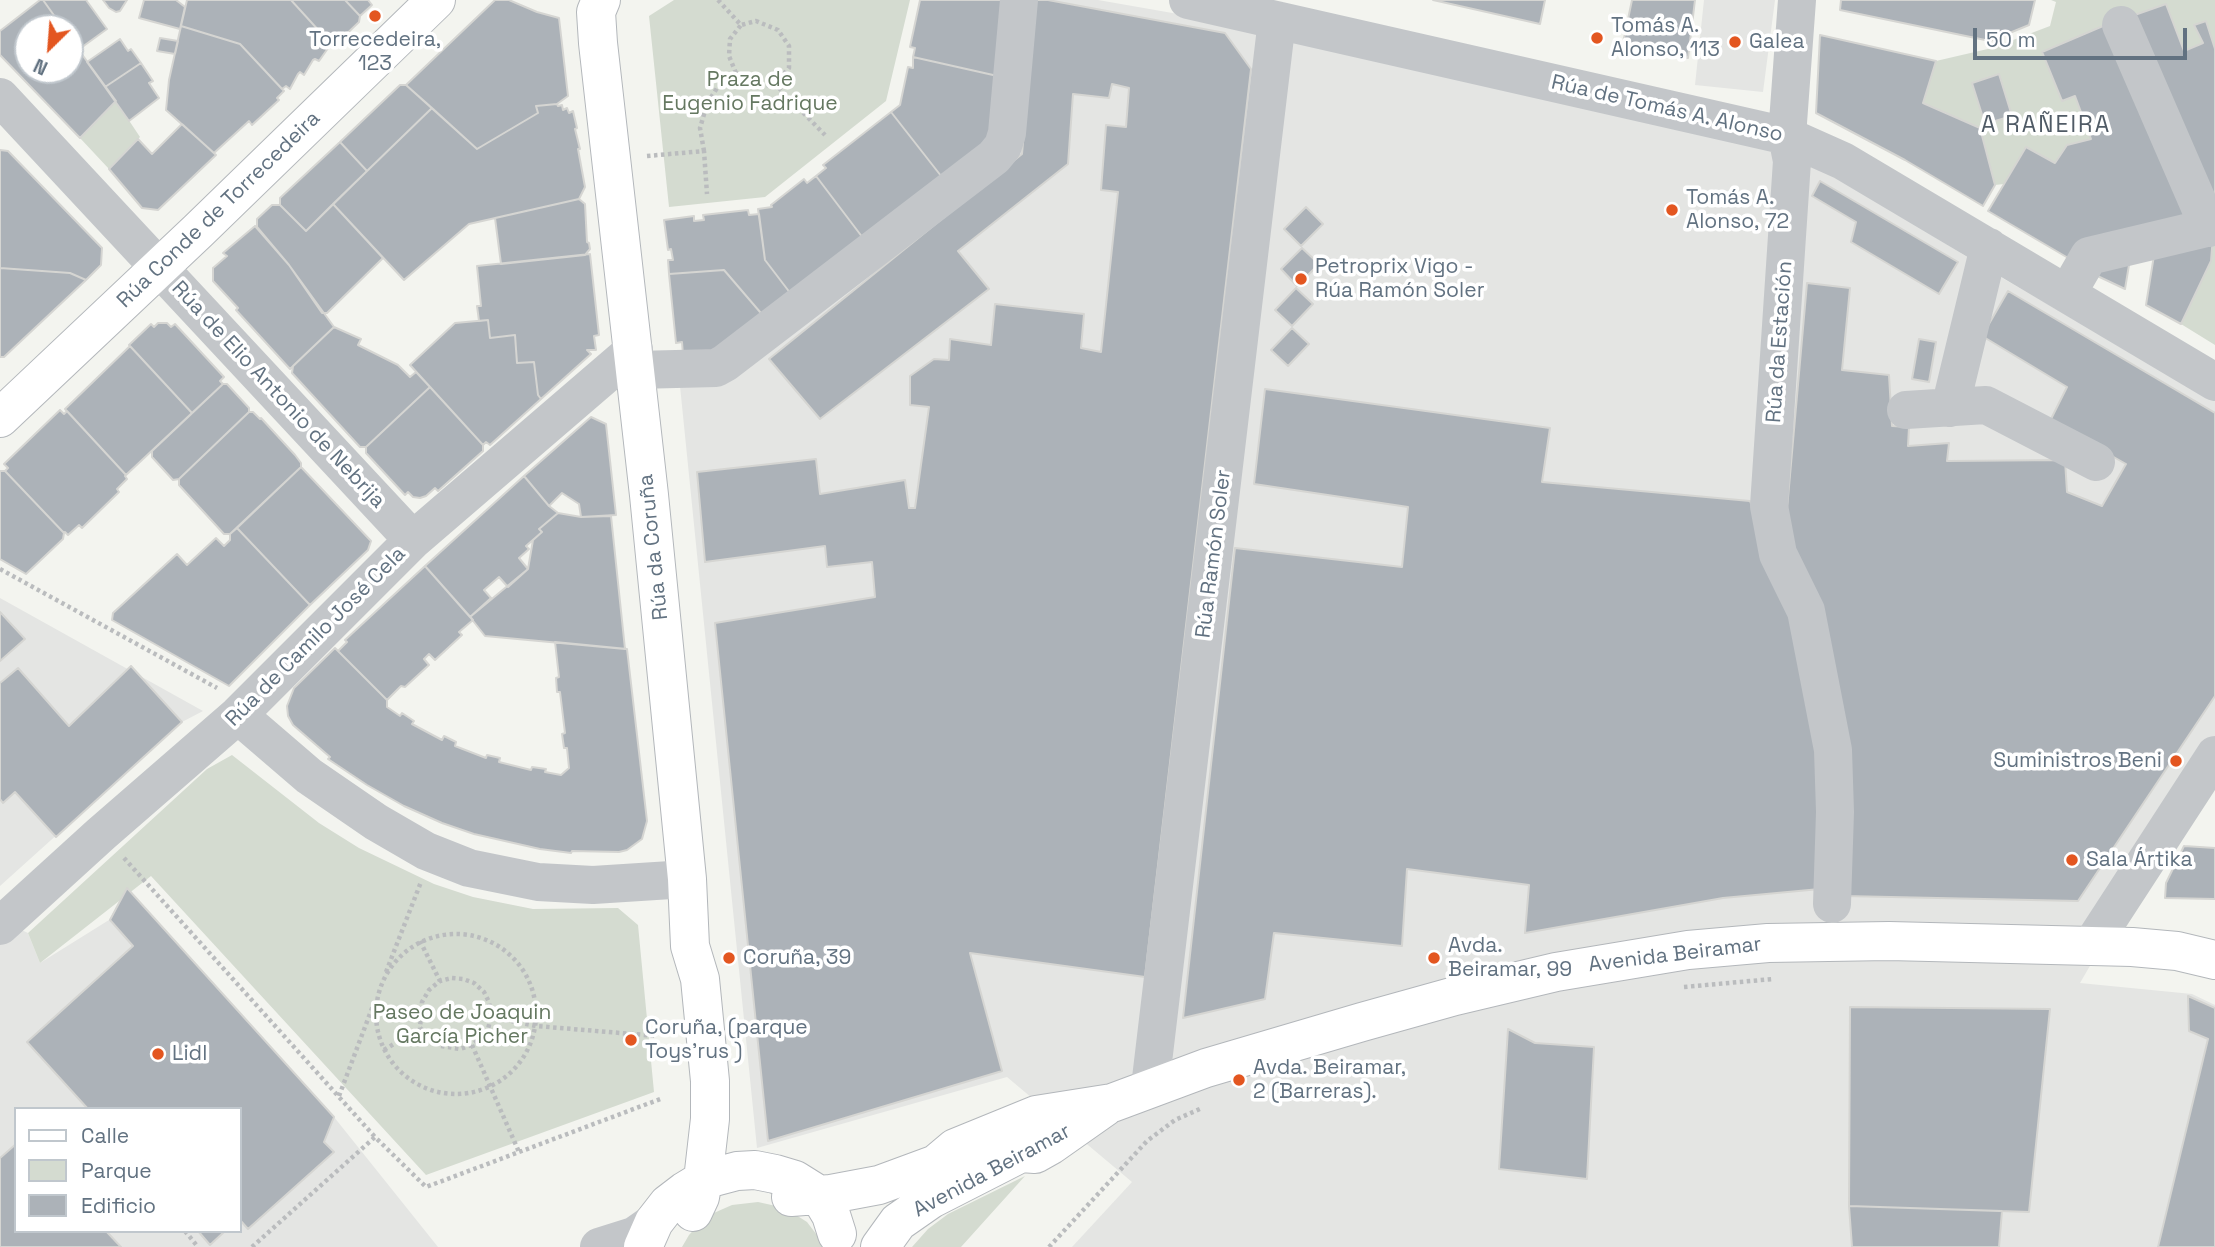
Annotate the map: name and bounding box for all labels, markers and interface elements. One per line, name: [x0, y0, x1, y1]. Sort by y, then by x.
marker: Torrecedeira, 123: [367, 8, 383, 24]
place label: Tomás A. Alonso, 113: [1611, 13, 1720, 63]
north arrow: [14, 14, 84, 84]
scale bar: [1977, 14, 2190, 58]
text: 50 m: [1986, 26, 2036, 53]
place label: Torrecedeira, 123: [309, 27, 441, 77]
place label: Galea: [1749, 29, 1805, 55]
marker: Tomás A. Alonso, 113: [1589, 30, 1605, 46]
marker: Galea: [1727, 34, 1743, 50]
text: N: [30, 53, 52, 81]
park label: Praza de Eugenio Fadrique: [662, 67, 838, 117]
street label: Rúa de Tomás A. Alonso: [1549, 70, 1785, 148]
street label: Rúa Conde de Torrecedeira: [112, 106, 326, 314]
district label: A RAÑEIRA: [1982, 112, 2110, 140]
place label: Tomás A. Alonso, 72: [1686, 185, 1789, 235]
marker: Tomás A. Alonso, 72: [1664, 202, 1680, 218]
place label: Petroprix Vigo - Rúa Ramón Soler: [1315, 254, 1485, 304]
street label: Rúa da Estación: [1762, 260, 1798, 424]
marker: Petroprix Vigo - Rúa Ramón Soler: [1293, 271, 1309, 287]
street label: Rúa de Elio Antonio de Nebrija: [166, 276, 390, 514]
street label: Rúa Ramón Soler: [1191, 468, 1237, 640]
street label: Rúa da Coruña: [634, 473, 674, 621]
street label: Rúa de Camilo José Cela: [221, 542, 411, 732]
place label: Suministros Beni: [1993, 748, 2162, 774]
marker: Suministros Beni: [2168, 753, 2184, 769]
place label: Sala Ártika: [2086, 847, 2193, 873]
marker: Sala Ártika: [2064, 852, 2080, 868]
street label: Avenida Beiramar: [1587, 932, 1763, 978]
place label: Avda. Beiramar, 99: [1448, 933, 1572, 983]
place label: Coruña, 39: [743, 945, 851, 971]
marker: Coruña, 39: [721, 950, 737, 966]
marker: Avda. Beiramar, 99: [1426, 950, 1442, 966]
park label: Paseo de Joaquin García Picher: [373, 1000, 551, 1050]
place label: Coruña, (parque Toys'rus ): [645, 1015, 808, 1065]
marker: Coruña, (parque Toys'rus ): [623, 1032, 639, 1048]
place label: Lidl: [172, 1041, 207, 1067]
marker: Lidl: [150, 1046, 166, 1062]
place label: Avda. Beiramar, 2 (Barreras).: [1253, 1055, 1406, 1105]
marker: Avda. Beiramar, 2 (Barreras).: [1231, 1072, 1247, 1088]
legend: [14, 1107, 242, 1233]
street label: Avenida Beiramar: [909, 1119, 1075, 1223]
text: Calle: [81, 1122, 129, 1149]
text: Parque: [81, 1157, 152, 1184]
text: Edificio: [81, 1192, 156, 1219]

